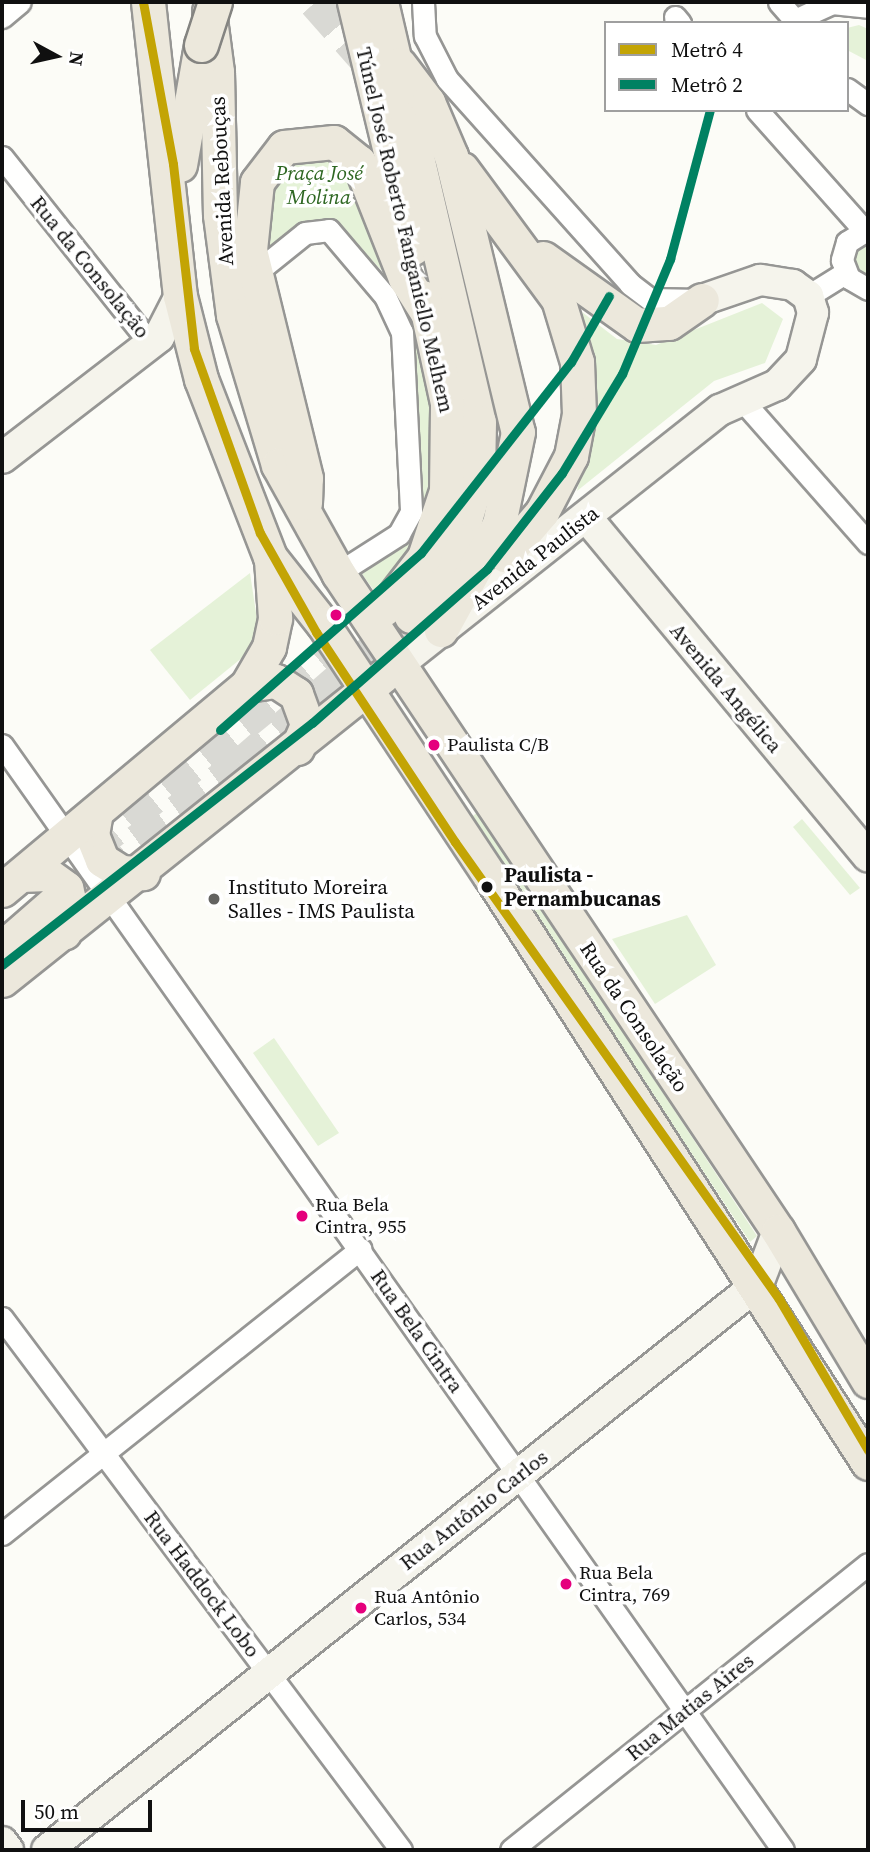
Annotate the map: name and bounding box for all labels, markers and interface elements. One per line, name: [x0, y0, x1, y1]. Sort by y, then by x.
north arrow: [21, 21, 91, 91]
legend: [604, 21, 849, 112]
text: Metrô 4: [671, 35, 743, 64]
street label: Túnel José Roberto Fanganiello Melhem: [351, 45, 459, 415]
text: N: [63, 50, 91, 68]
text: Metrô 2: [671, 70, 743, 99]
street label: Avenida Rebouças: [205, 96, 239, 266]
park label: Praça José Molina: [275, 160, 363, 210]
street label: Rua da Consolação: [25, 191, 155, 343]
street label: Avenida Paulista: [466, 501, 604, 615]
unlabelled marker: [329, 608, 343, 622]
street label: Avenida Angélica: [665, 618, 787, 758]
place label: Paulista C/B: [447, 734, 549, 756]
marker: Paulista C/B: [427, 738, 441, 752]
place label: Paulista - Pernambucanas: [504, 862, 661, 912]
place label: Instituto Moreira Salles - IMS Paulista: [228, 874, 415, 924]
marker: Paulista - Pernambucanas: [476, 876, 498, 898]
marker: Instituto Moreira Salles - IMS Paulista: [206, 891, 222, 907]
street label: Rua da Consolação: [574, 937, 694, 1097]
place label: Rua Bela Cintra, 955: [315, 1194, 406, 1238]
marker: Rua Bela Cintra, 955: [295, 1209, 309, 1223]
street label: Rua Bela Cintra: [365, 1264, 469, 1398]
street label: Rua Antônio Carlos: [395, 1444, 553, 1576]
street label: Rua Haddock Lobo: [139, 1506, 265, 1662]
place label: Rua Bela Cintra, 769: [579, 1562, 670, 1606]
marker: Rua Bela Cintra, 769: [559, 1577, 573, 1591]
place label: Rua Antônio Carlos, 534: [374, 1586, 480, 1630]
marker: Rua Antônio Carlos, 534: [354, 1601, 368, 1615]
street label: Rua Matias Aires: [621, 1648, 759, 1766]
scale bar: [24, 1786, 156, 1830]
text: 50 m: [34, 1797, 79, 1826]

